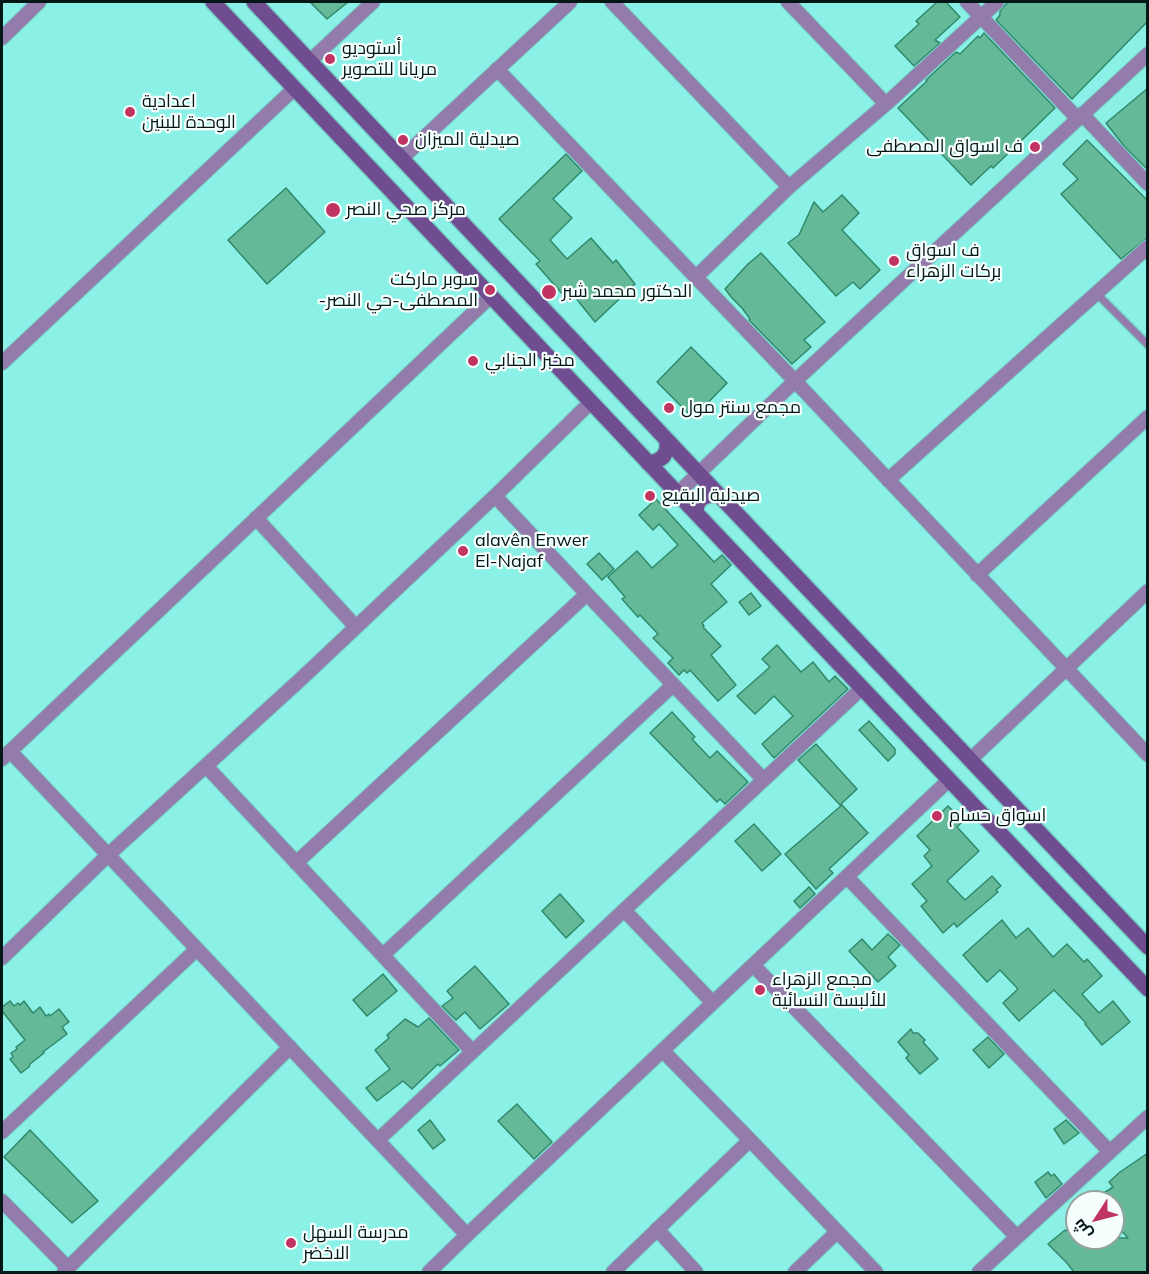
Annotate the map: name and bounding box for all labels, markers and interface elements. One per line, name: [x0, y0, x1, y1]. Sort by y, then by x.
place label: أستوديو مريانا للتصوير: [342, 38, 437, 80]
marker: أستوديو مريانا للتصوير: [323, 52, 337, 66]
place label: اعدادية الوحدة للبنين: [142, 91, 236, 134]
marker: اعدادية الوحدة للبنين: [123, 105, 137, 119]
place label: صيدلية الميزان: [415, 129, 519, 151]
marker: صيدلية الميزان: [396, 133, 410, 147]
place label: ف اسواق المصطفى: [866, 136, 1023, 158]
marker: ف اسواق المصطفى: [1028, 140, 1042, 154]
place label: مركز صحي النصر: [346, 199, 466, 221]
marker: مركز صحي النصر: [324, 201, 342, 219]
place label: ف اسواق بركات الزهراء: [906, 240, 1001, 282]
marker: ف اسواق بركات الزهراء: [887, 254, 901, 268]
place label: سوبر ماركت -المصطفى-حي النصر: [319, 269, 478, 312]
place label: الدكتور محمد شبر: [562, 281, 692, 303]
marker: سوبر ماركت -المصطفى-حي النصر: [483, 283, 497, 297]
marker: الدكتور محمد شبر: [540, 283, 558, 301]
place label: مخبز الجنابي: [485, 350, 575, 372]
marker: مخبز الجنابي: [466, 354, 480, 368]
place label: مجمع سنتر مول: [681, 397, 801, 419]
marker: مجمع سنتر مول: [662, 401, 676, 415]
place label: صيدلية البقيع: [662, 485, 760, 507]
marker: صيدلية البقيع: [643, 489, 657, 503]
place label: alavên Enwer El-Najaf: [475, 530, 588, 572]
marker: alavên Enwer El-Najaf: [456, 544, 470, 558]
place label: اسواق حسام: [949, 805, 1046, 827]
marker: اسواق حسام: [930, 809, 944, 823]
place label: مجمع الزهراء للألبسة النسائية: [772, 969, 886, 1012]
marker: مجمع الزهراء للألبسة النسائية: [753, 983, 767, 997]
north arrow: [1065, 1190, 1125, 1250]
text: ش: [1068, 1215, 1096, 1244]
place label: مدرسة السهل الاخضر: [303, 1222, 409, 1264]
marker: مدرسة السهل الاخضر: [284, 1236, 298, 1250]

